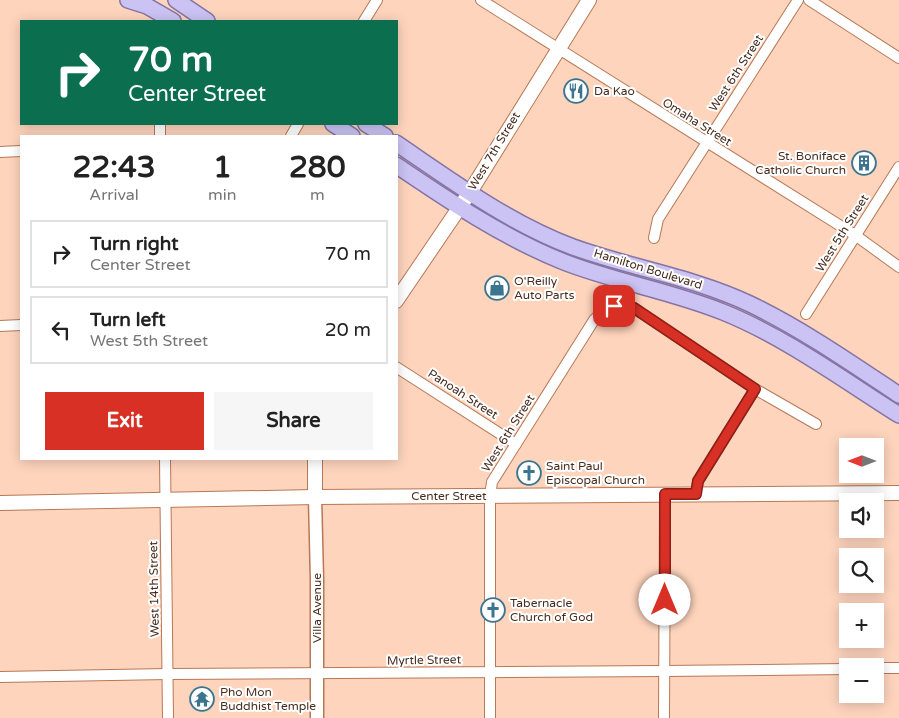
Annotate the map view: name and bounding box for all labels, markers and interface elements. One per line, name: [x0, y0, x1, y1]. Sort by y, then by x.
street label: West 6th Street: [706, 32, 766, 114]
text: 70 m: [128, 39, 213, 81]
icon: right: [45, 40, 110, 105]
restaurant icon: Da Kao: [563, 78, 589, 104]
text: Center Street: [128, 81, 266, 107]
place label: Da Kao: [594, 84, 635, 98]
street label: Omaha Street: [660, 95, 734, 149]
street label: West 7th Street: [465, 109, 523, 193]
text: 22:43: [72, 149, 156, 186]
text: 1: [213, 149, 232, 186]
text: 280: [289, 149, 346, 186]
place label: St. Boniface Catholic Church: [755, 149, 846, 177]
building icon: St. Boniface Catholic Church: [851, 150, 877, 176]
text: Arrival: [89, 185, 139, 205]
text: min: [208, 185, 237, 205]
text: m: [310, 185, 325, 205]
street label: West 5th Street: [813, 191, 872, 274]
text: Turn right: [90, 233, 178, 255]
icon: right: [47, 240, 75, 268]
text: 70 m: [325, 243, 371, 265]
street label: Hamilton Boulevard: [592, 246, 704, 292]
text: Center Street: [90, 255, 191, 275]
place label: O'Reilly Auto Parts: [514, 274, 575, 302]
shop icon: O'Reilly Auto Parts: [484, 275, 510, 301]
pin: [593, 285, 635, 327]
icon: arrive: [600, 292, 628, 320]
text: Turn left: [90, 309, 166, 331]
icon: left: [47, 316, 75, 344]
text: 20 m: [325, 319, 371, 341]
text: West 5th Street: [90, 331, 208, 351]
street label: Panoah Street: [425, 366, 501, 422]
street label: West 6th Street: [479, 391, 538, 474]
button: Exit: [45, 392, 204, 450]
button: Share: [214, 392, 373, 450]
north arrow: [839, 438, 884, 482]
map controls: [839, 438, 884, 703]
place label: Saint Paul Episcopal Church: [546, 459, 645, 487]
church icon: Saint Paul Episcopal Church: [516, 460, 542, 486]
street label: Center Street: [411, 489, 487, 503]
button: sound: [839, 493, 884, 538]
street label: West 14th Street: [146, 540, 162, 637]
button: search: [839, 548, 884, 593]
street label: Villa Avenue: [310, 573, 324, 643]
position arrow: [638, 573, 690, 625]
place label: Tabernacle Church of God: [510, 596, 593, 624]
church icon: Tabernacle Church of God: [480, 597, 506, 623]
button: +: [839, 603, 884, 648]
street label: Myrtle Street: [387, 652, 462, 668]
button: −: [839, 658, 884, 703]
place label: Pho Mon Buddhist Temple: [220, 685, 316, 713]
temple icon: Pho Mon Buddhist Temple: [189, 686, 215, 712]

